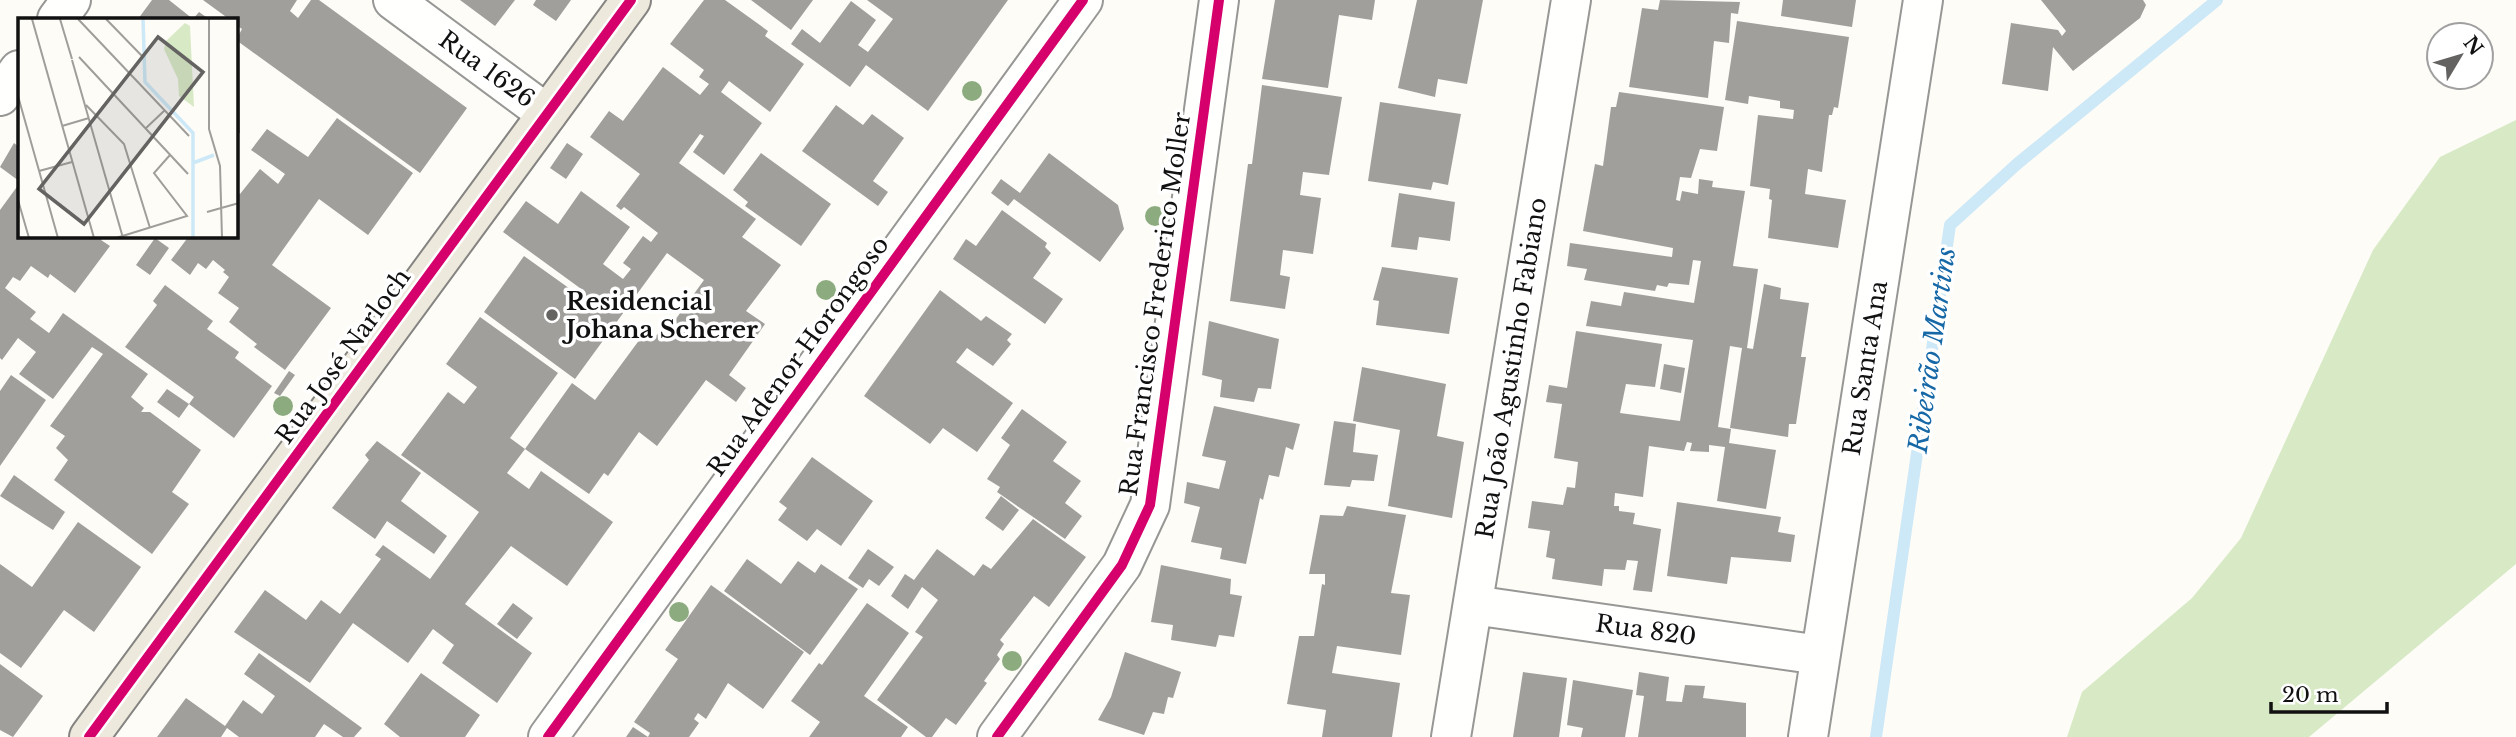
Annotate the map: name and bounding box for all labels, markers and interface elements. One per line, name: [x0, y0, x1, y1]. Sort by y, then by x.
inset map: [18, 18, 238, 238]
north arrow: [2425, 21, 2495, 91]
street label: Rua 1626: [433, 25, 541, 113]
text: N: [2458, 32, 2488, 60]
street label: Rua Francisco Frederico Moller: [1114, 110, 1196, 498]
street label: Rua João Agustinho Fabiano: [1470, 195, 1552, 541]
street label: Rua Adenor Horongoso: [701, 230, 895, 482]
water label: Ribeirão Martins: [1902, 245, 1962, 456]
street label: Rua José Narloch: [270, 263, 416, 449]
street label: Rua Santa Ana: [1837, 278, 1893, 457]
place label: Residencial Johana Scherer: [561, 287, 758, 344]
marker: Residencial Johana Scherer: [544, 307, 560, 323]
street label: Rua 820: [1594, 609, 1698, 651]
scale bar: [2271, 670, 2386, 714]
text: 20 m: [2282, 682, 2339, 708]

